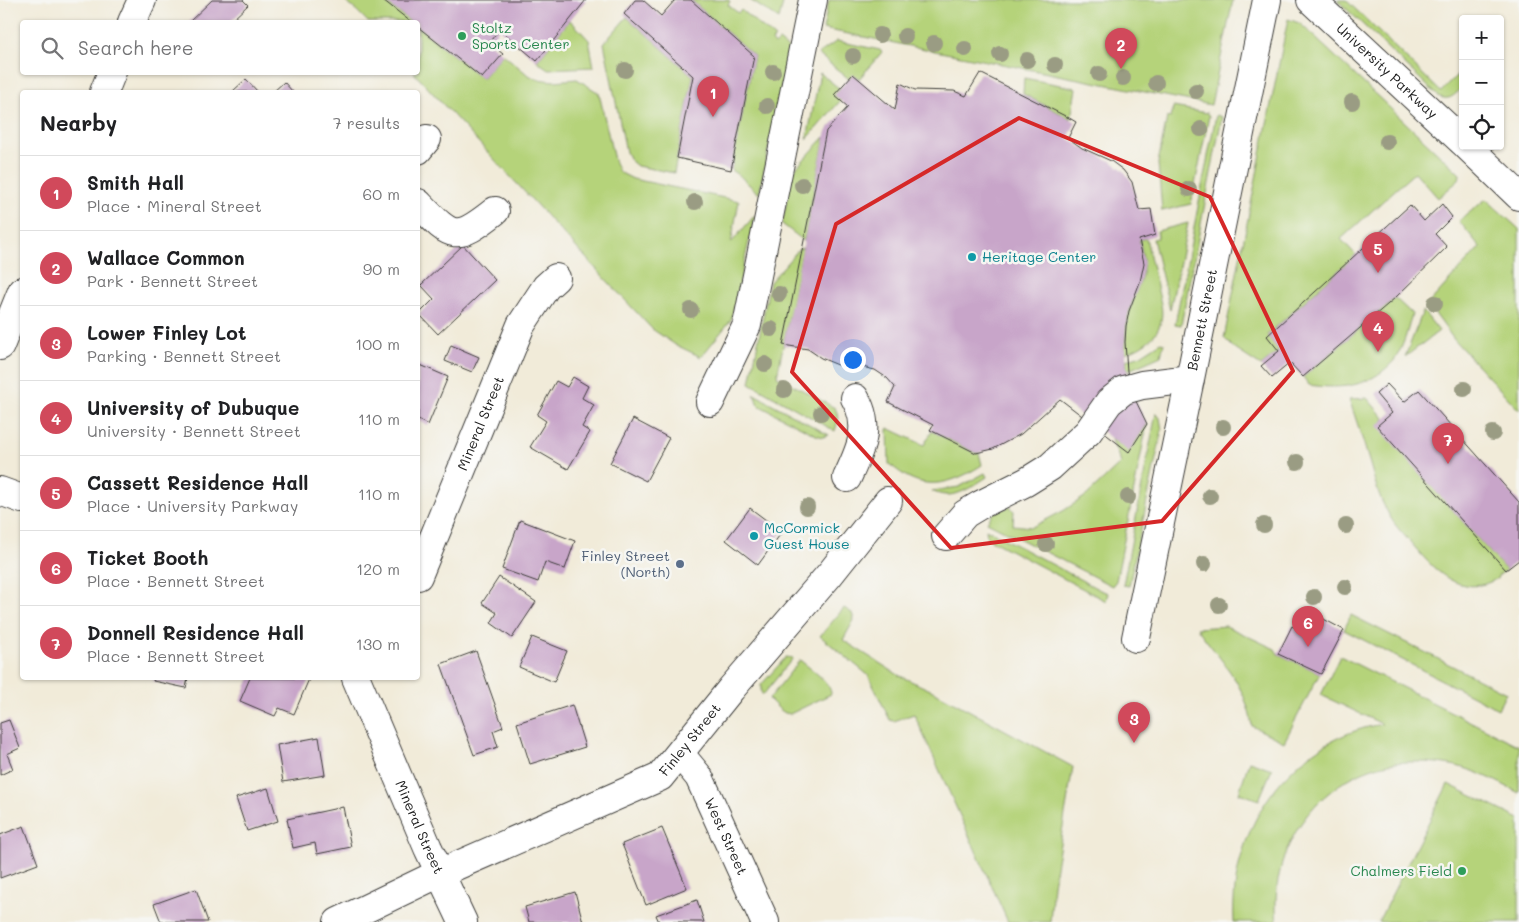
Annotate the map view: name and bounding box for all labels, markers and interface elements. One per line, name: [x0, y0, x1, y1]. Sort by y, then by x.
map controls: [1459, 15, 1504, 150]
button: +: [1459, 15, 1504, 60]
place label: Stoltz Sports Center: [472, 18, 570, 53]
street label: University Parkway: [1333, 19, 1442, 123]
search box: [20, 20, 420, 75]
pin: 2: [1105, 28, 1137, 69]
marker: Stoltz Sports Center: [456, 30, 468, 42]
icon: search: [38, 34, 66, 62]
text: Search here: [78, 35, 194, 60]
button: −: [1459, 60, 1504, 105]
pin: 1: [697, 76, 729, 117]
button: locate: [1459, 105, 1504, 150]
text: Nearby: [40, 109, 117, 136]
text: 7 results: [333, 112, 400, 133]
text: Smith Hall: [87, 170, 184, 195]
text: 1: [52, 183, 60, 204]
text: 60 m: [363, 183, 400, 204]
text: Place · Mineral Street: [87, 195, 262, 216]
pin: 5: [1362, 232, 1394, 273]
text: Wallace Common: [87, 245, 245, 270]
place label: Heritage Center: [982, 247, 1096, 266]
marker: Heritage Center: [966, 251, 978, 263]
text: 2: [52, 258, 60, 279]
text: 90 m: [363, 258, 400, 279]
street label: Bennett Street: [1182, 267, 1221, 372]
text: Park · Bennett Street: [87, 270, 258, 291]
pin: 4: [1362, 311, 1394, 352]
text: Lower Finley Lot: [87, 320, 246, 345]
text: 3: [51, 333, 61, 354]
text: 100 m: [355, 333, 400, 354]
text: Parking · Bennett Street: [87, 345, 281, 366]
your location: [840, 347, 866, 373]
street label: Mineral Street: [452, 373, 508, 473]
text: University of Dubuque: [87, 395, 299, 420]
text: 4: [51, 408, 61, 429]
text: 110 m: [358, 408, 400, 429]
text: University · Bennett Street: [87, 420, 301, 441]
pin: 7: [1432, 423, 1464, 464]
text: Cassett Residence Hall: [87, 470, 308, 495]
text: 5: [51, 483, 61, 504]
text: 110 m: [358, 483, 400, 504]
text: Place · University Parkway: [87, 495, 298, 516]
place label: McCormick Guest House: [764, 518, 850, 553]
marker: McCormick Guest House: [748, 530, 760, 542]
text: Ticket Booth: [87, 545, 208, 570]
place label: Finley Street (North): [582, 546, 670, 581]
text: 6: [51, 558, 61, 579]
text: 120 m: [356, 558, 400, 579]
marker: Finley Street (North): [674, 558, 686, 570]
text: Place · Bennett Street: [87, 570, 265, 591]
pin: 6: [1292, 606, 1324, 647]
text: Donnell Residence Hall: [87, 620, 304, 645]
text: 7: [52, 633, 60, 654]
text: 130 m: [356, 633, 400, 654]
text: Place · Bennett Street: [87, 645, 265, 666]
street label: Finley Street: [654, 699, 725, 780]
pin: 3: [1118, 702, 1150, 743]
street label: Mineral Street: [391, 777, 449, 877]
street label: West Street: [701, 794, 752, 878]
place label: Chalmers Field: [1351, 861, 1452, 880]
marker: Chalmers Field: [1456, 865, 1468, 877]

